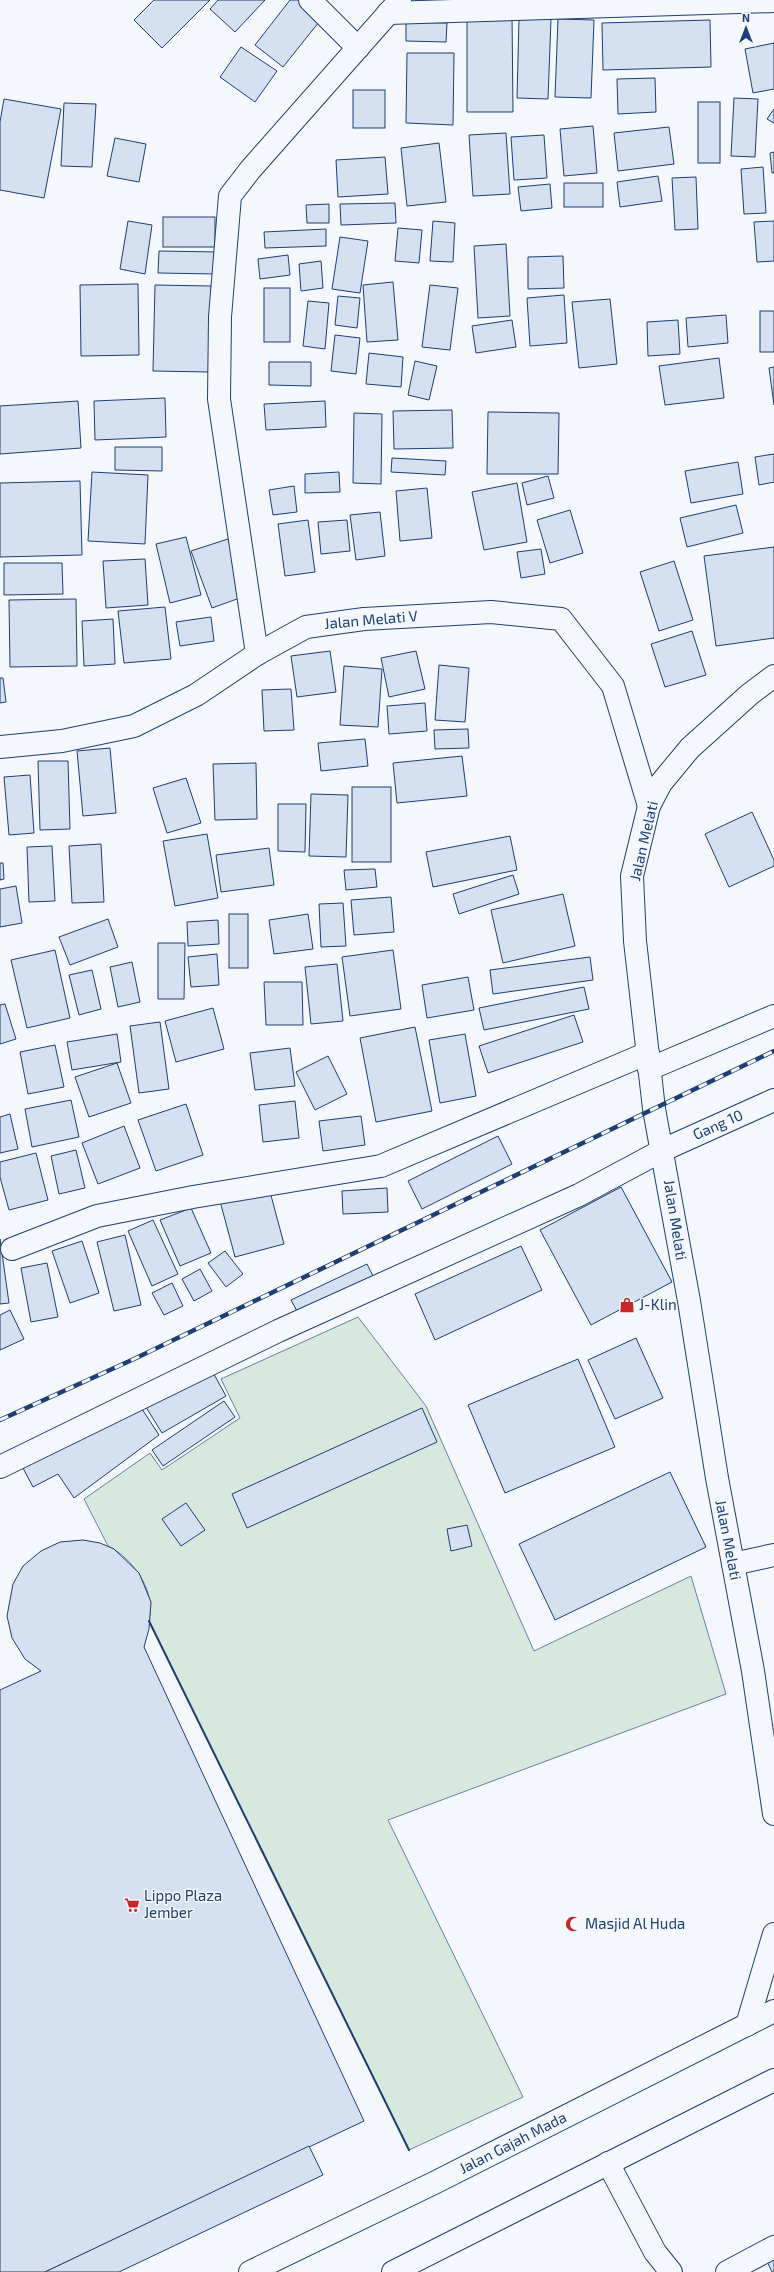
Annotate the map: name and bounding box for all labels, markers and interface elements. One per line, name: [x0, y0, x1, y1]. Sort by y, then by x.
north arrow: [726, 8, 766, 48]
text: N: [742, 11, 750, 24]
street label: Jalan Melati V: [324, 606, 418, 632]
street label: Jalan Melati: [625, 799, 661, 882]
street label: Gang 10: [690, 1105, 746, 1143]
street label: Jalan Melati: [661, 1178, 691, 1261]
place label: J-Klin: [639, 1295, 677, 1313]
shop icon: J-Klin: [618, 1296, 636, 1314]
street label: Jalan Melati: [712, 1498, 746, 1581]
place label: Lippo Plaza Jember: [144, 1886, 222, 1921]
supermarket icon: Lippo Plaza Jember: [123, 1896, 141, 1914]
place label: Masjid Al Huda: [585, 1914, 685, 1933]
mosque icon: Masjid Al Huda: [564, 1915, 582, 1933]
street label: Jalan Gajah Mada: [456, 2107, 570, 2178]

